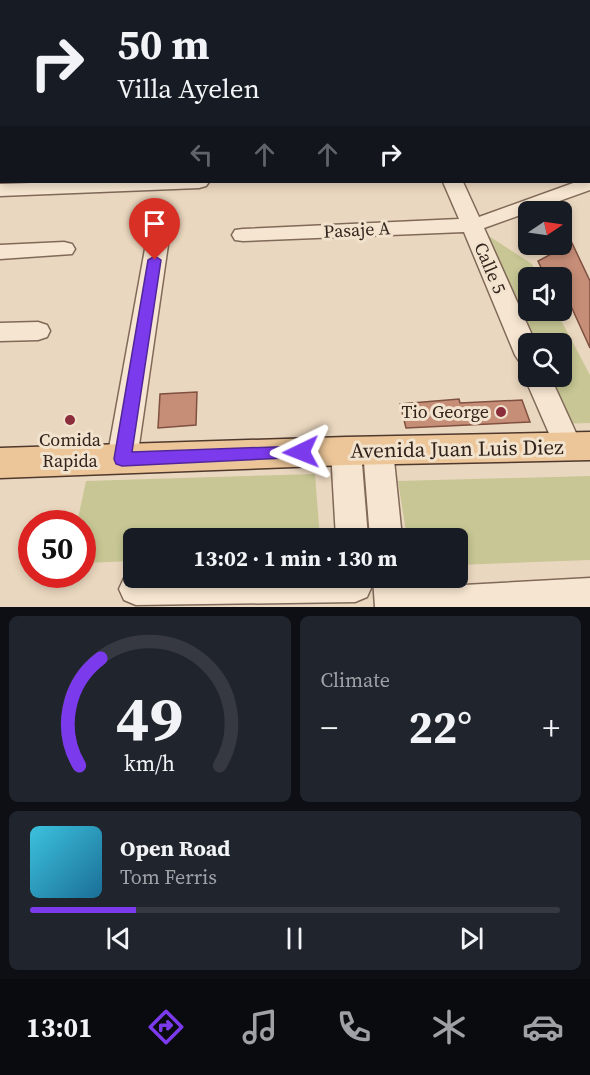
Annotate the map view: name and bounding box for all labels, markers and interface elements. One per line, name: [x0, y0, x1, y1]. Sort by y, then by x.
text: 50 m: [117, 15, 210, 73]
icon: right: [18, 24, 96, 102]
text: Villa Ayelen: [117, 70, 260, 107]
icon: left: [185, 138, 218, 171]
icon: ahead: [248, 138, 281, 171]
icon: ahead: [311, 138, 344, 171]
icon: right: [374, 138, 407, 171]
pin: [129, 198, 180, 260]
north arrow: [518, 201, 572, 255]
map controls: [518, 201, 572, 387]
icon: arrive: [138, 207, 171, 240]
street label: Pasaje A: [323, 215, 391, 244]
street label: Calle 5: [468, 238, 512, 297]
button: sound: [518, 267, 572, 321]
button: search: [518, 333, 572, 387]
place label: Tio George: [402, 399, 489, 424]
marker: Tio George: [494, 405, 508, 419]
marker: Comida Rapida: [63, 413, 77, 427]
position arrow: [269, 420, 333, 484]
place label: Comida Rapida: [39, 427, 102, 473]
street label: Avenida Juan Luis Diez: [350, 432, 564, 465]
speed limit sign: 50: [18, 510, 96, 588]
text: 13:02 · 1 min · 130 m: [194, 543, 397, 573]
text: Climate: [321, 666, 390, 694]
text: 49: [116, 675, 184, 761]
text: 22°: [408, 696, 472, 758]
text: −: [321, 705, 338, 750]
text: +: [542, 705, 560, 750]
text: km/h: [124, 749, 175, 778]
text: Open Road: [120, 833, 230, 863]
text: Tom Ferris: [120, 863, 217, 891]
icon: previous: [102, 922, 135, 955]
icon: pause: [278, 922, 311, 955]
icon: next: [455, 922, 488, 955]
icon: directions: [145, 1006, 187, 1048]
icon: music: [239, 1006, 281, 1048]
icon: phone: [333, 1006, 375, 1048]
icon: climate: [428, 1006, 470, 1048]
icon: car: [522, 1006, 564, 1048]
text: 13:01: [26, 1009, 93, 1046]

